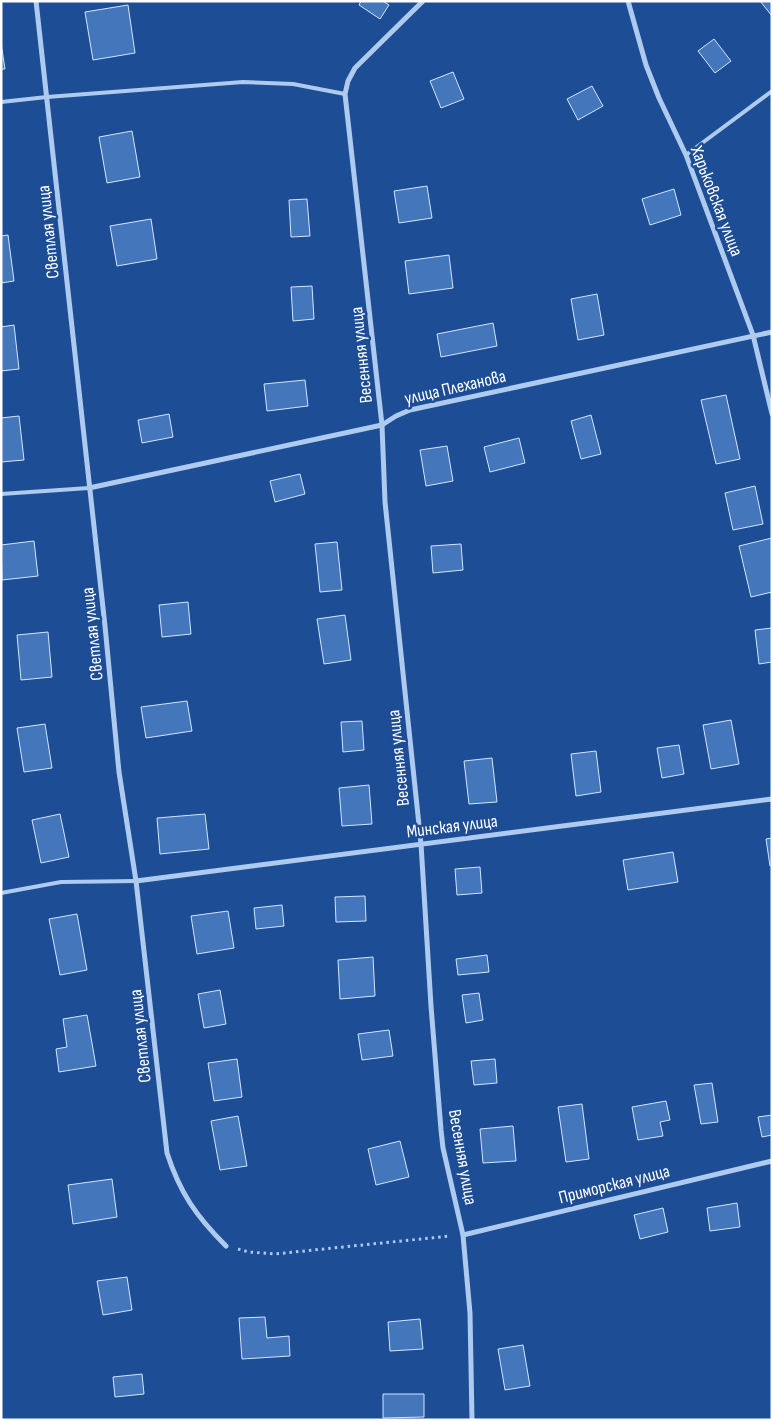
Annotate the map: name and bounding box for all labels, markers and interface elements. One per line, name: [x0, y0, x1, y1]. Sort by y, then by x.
street label: Харьковская улица: [686, 142, 747, 259]
street label: Светлая улица: [33, 184, 64, 280]
street label: Весенняя улица: [346, 306, 377, 404]
street label: улица Плеханова: [402, 366, 508, 409]
street label: Светлая улица: [77, 586, 108, 682]
street label: Весенняя улица: [383, 709, 414, 807]
street label: Минская улица: [405, 810, 499, 843]
street label: Светлая улица: [125, 988, 156, 1084]
street label: Весенняя улица: [444, 1108, 481, 1207]
street label: Приморская улица: [556, 1161, 672, 1208]

